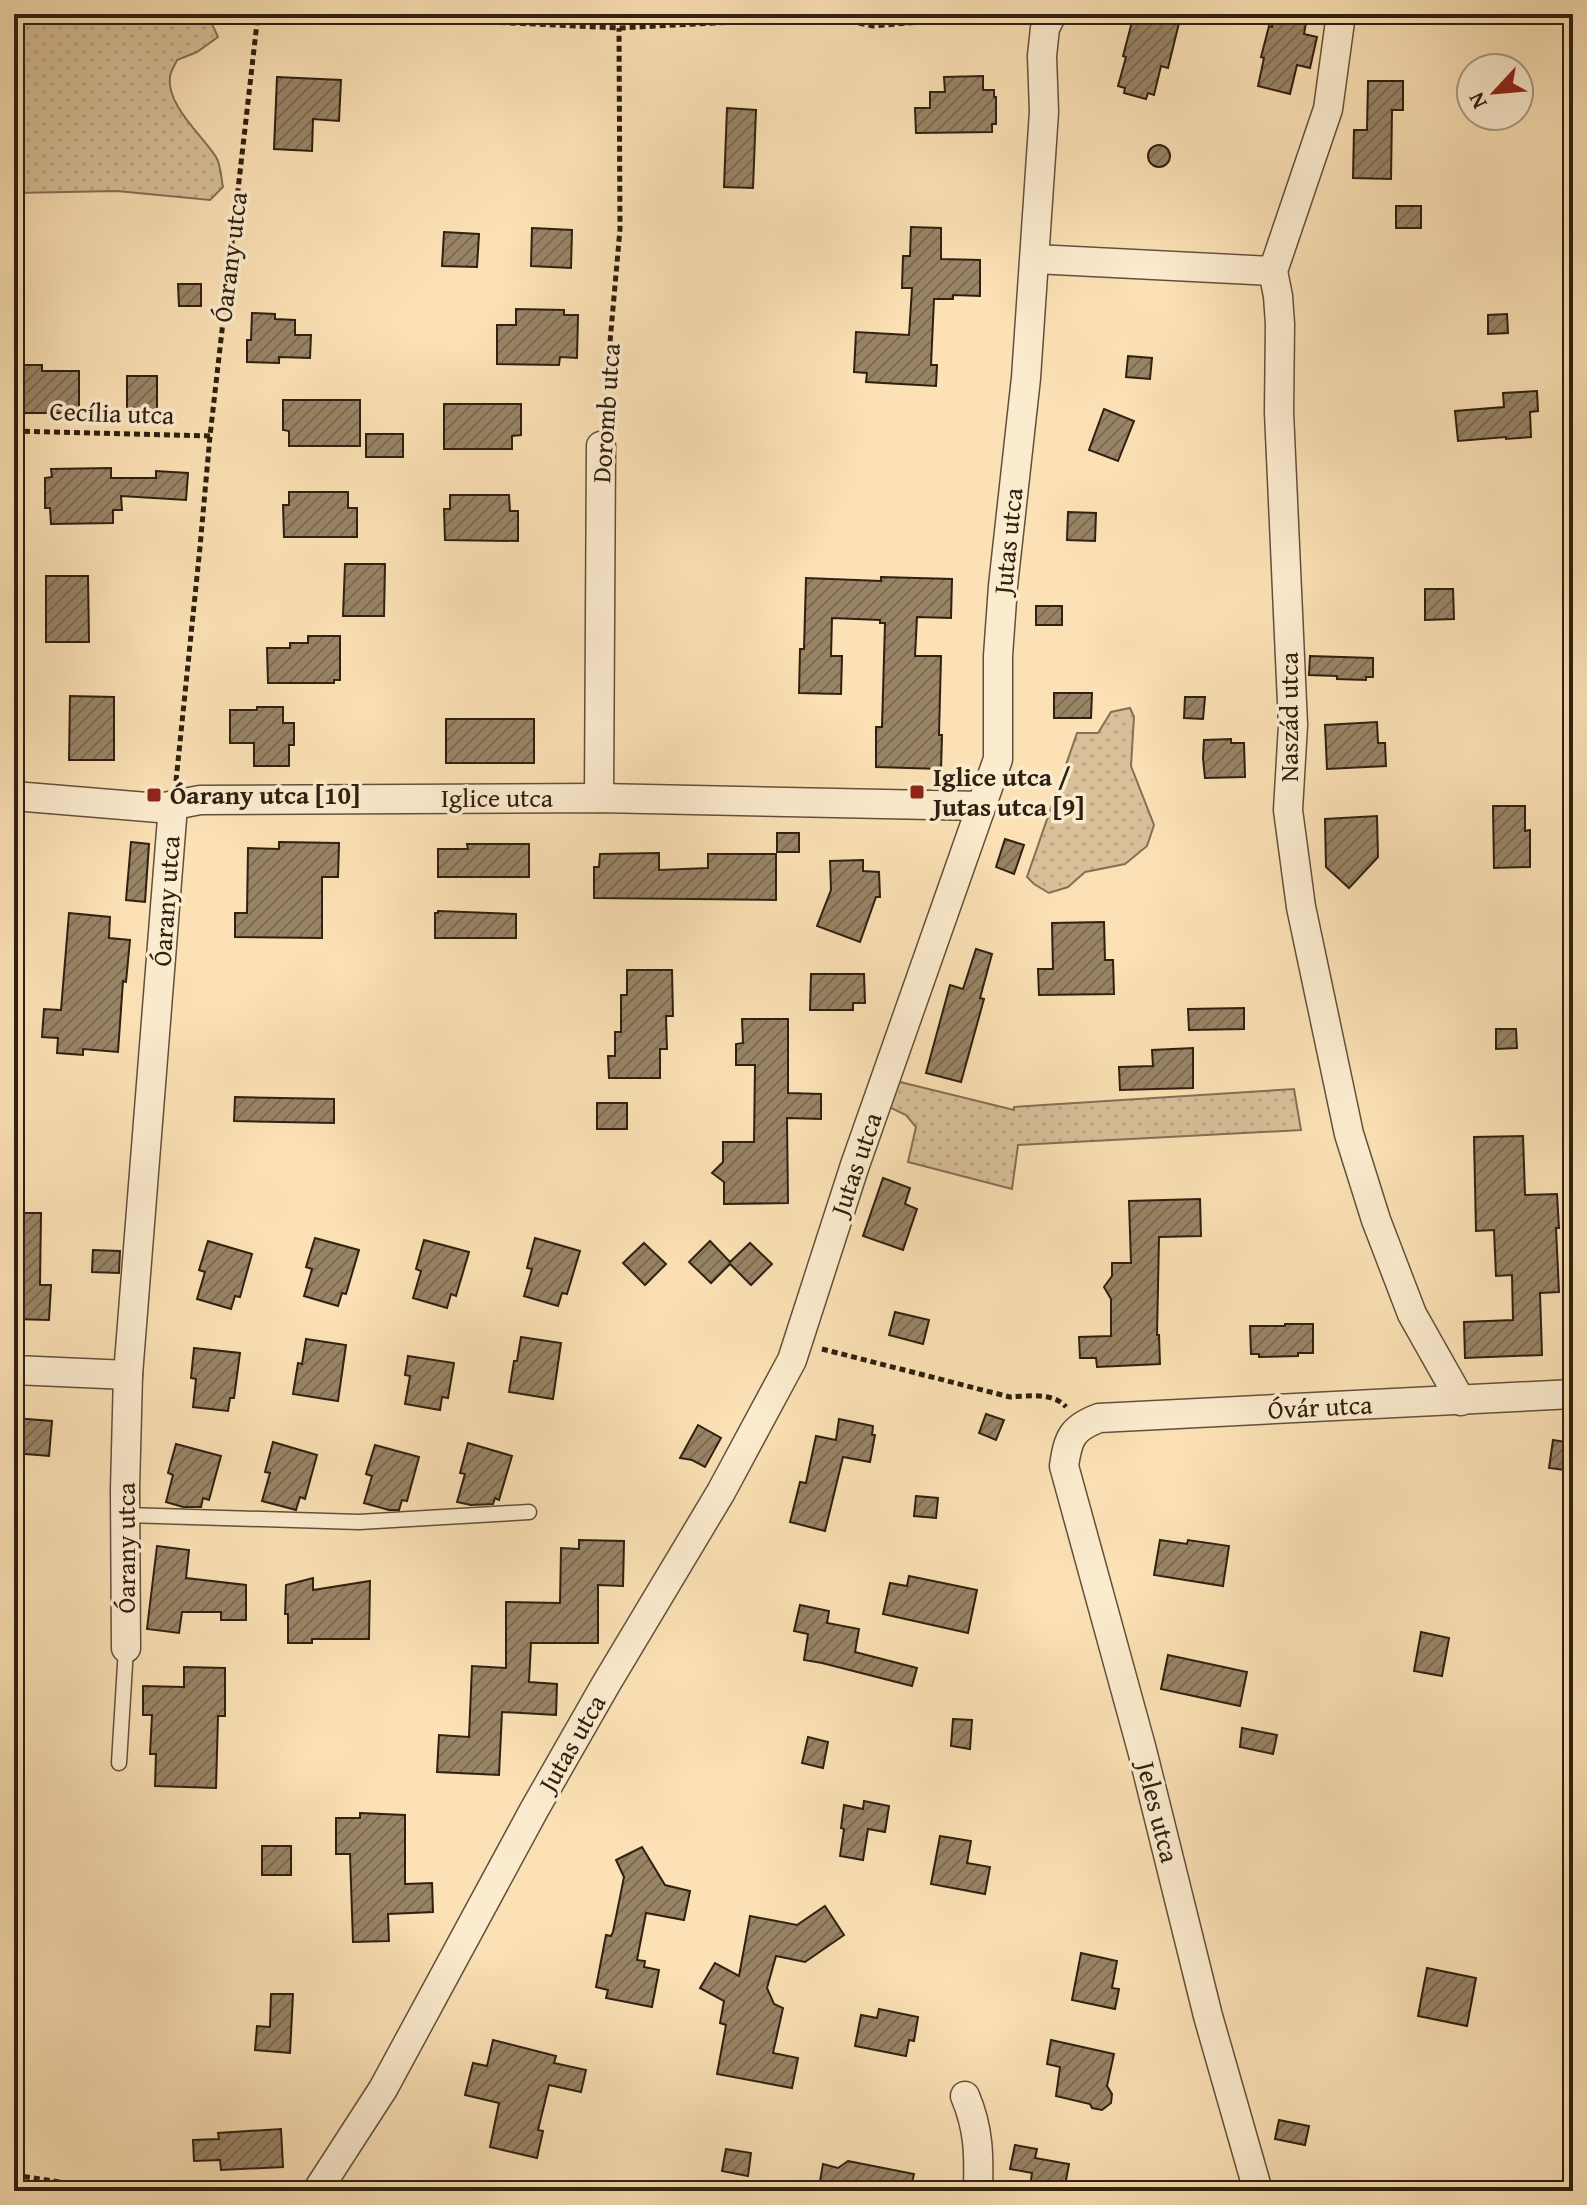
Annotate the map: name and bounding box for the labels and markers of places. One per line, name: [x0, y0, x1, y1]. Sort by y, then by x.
place label: Iglice utca / Jutas utca [9]: [929, 757, 1083, 826]
place label: Óarany utca [10]: [170, 775, 359, 814]
marker: Iglice utca / Jutas utca [9]: [908, 783, 926, 801]
marker: Óarany utca [10]: [145, 786, 163, 804]

